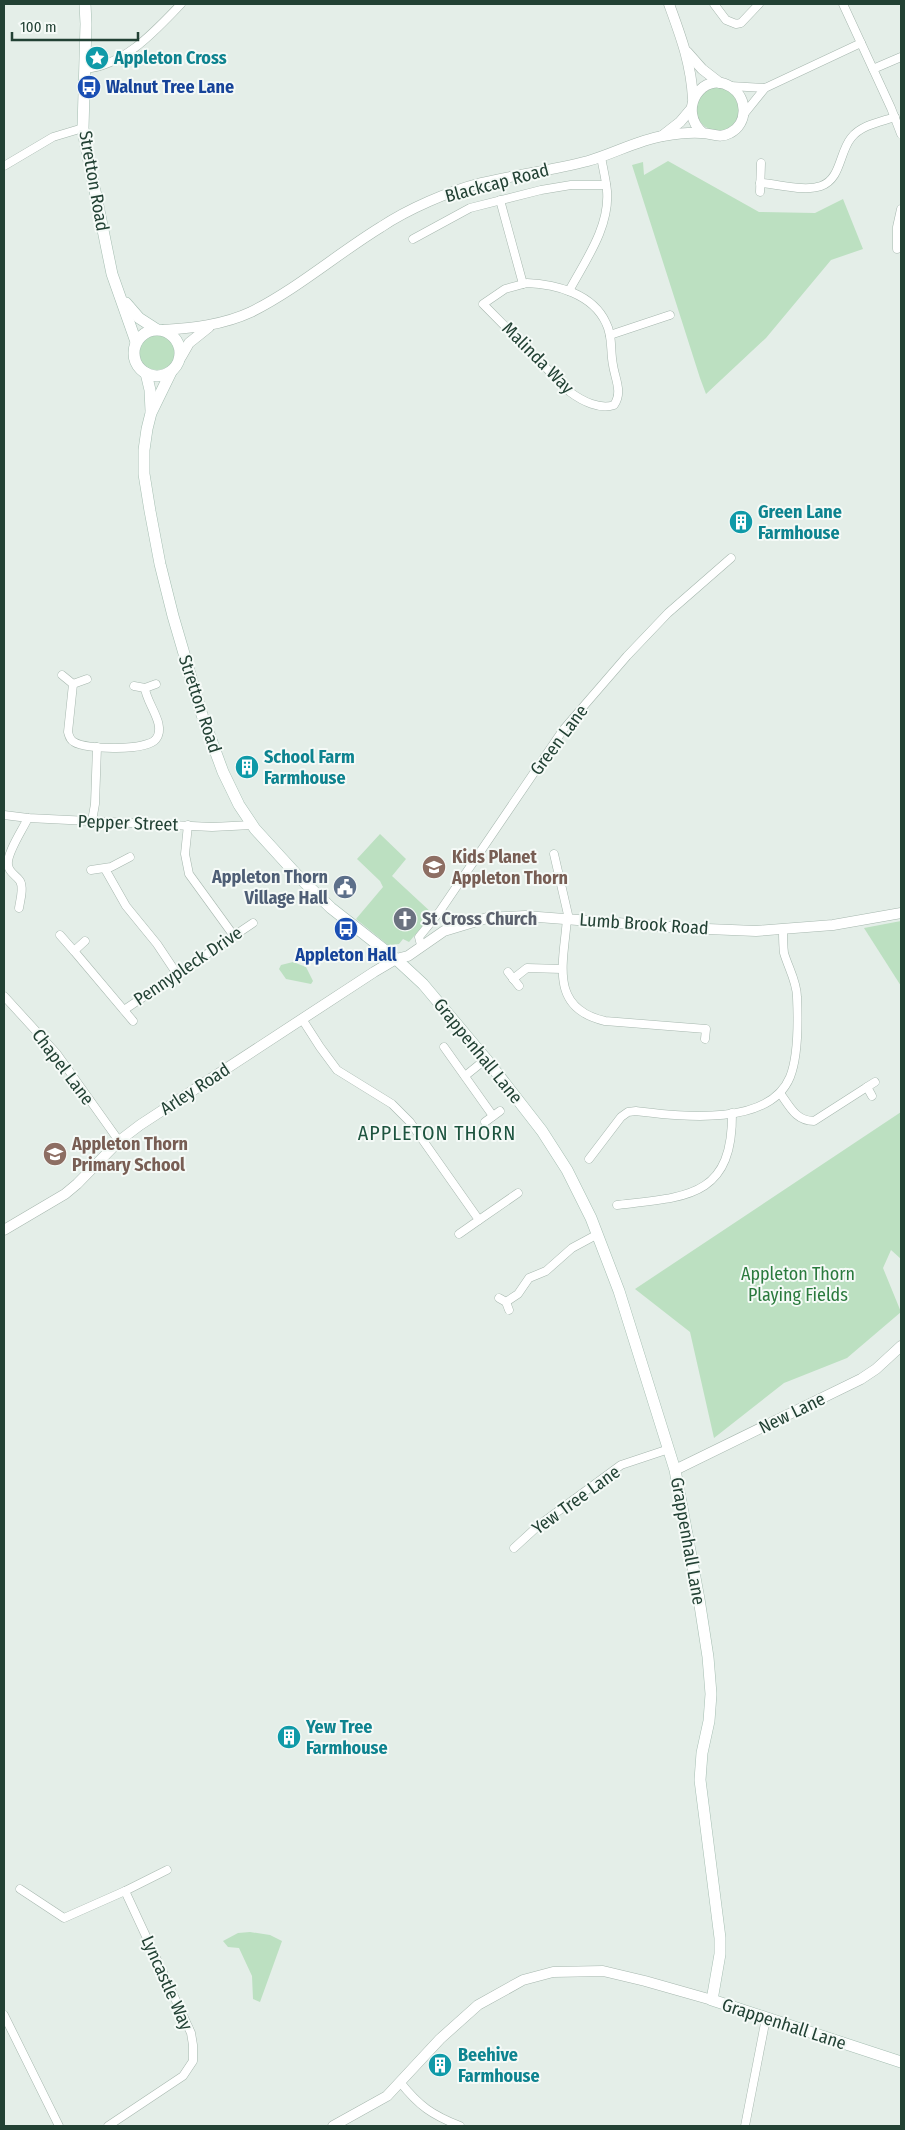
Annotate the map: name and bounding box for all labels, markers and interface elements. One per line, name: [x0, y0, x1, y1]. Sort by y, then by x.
scale bar: [12, 10, 139, 42]
text: 100 m: [20, 18, 57, 36]
place icon: Appleton Cross: [84, 45, 110, 71]
place label: Appleton Cross: [113, 47, 227, 69]
bus stop icon: Walnut Tree Lane: [76, 74, 102, 100]
place label: Walnut Tree Lane: [106, 76, 234, 98]
street label: Stretton Road: [74, 129, 114, 233]
street label: Blackcap Road: [443, 159, 551, 207]
street label: Malinda Way: [498, 318, 578, 398]
place label: Green Lane Farmhouse: [758, 501, 842, 544]
building icon: Green Lane Farmhouse: [728, 509, 754, 535]
street label: Stretton Road: [174, 652, 226, 756]
street label: Green Lane: [525, 700, 593, 780]
place label: School Farm Farmhouse: [264, 746, 355, 789]
building icon: School Farm Farmhouse: [234, 754, 260, 780]
street label: Pepper Street: [77, 810, 179, 836]
place label: Kids Planet Appleton Thorn: [451, 846, 568, 889]
school or university icon: Kids Planet Appleton Thorn: [421, 854, 447, 880]
place label: Appleton Thorn Village Hall: [211, 866, 328, 909]
public building icon: Appleton Thorn Village Hall: [332, 874, 358, 900]
church icon: St Cross Church: [392, 906, 418, 932]
place label: St Cross Church: [422, 908, 537, 930]
street label: Lumb Brook Road: [579, 909, 709, 939]
bus stop icon: Appleton Hall: [333, 916, 359, 942]
street label: Pennypleck Drive: [130, 922, 247, 1010]
place label: Appleton Hall: [294, 944, 397, 966]
street label: Grappenhall Lane: [429, 994, 527, 1108]
street label: Chapel Lane: [27, 1025, 99, 1110]
street label: Arley Road: [156, 1058, 234, 1120]
district label: APPLETON THORN: [358, 1121, 516, 1145]
place label: Appleton Thorn Primary School: [71, 1133, 188, 1176]
school or university icon: Appleton Thorn Primary School: [42, 1141, 68, 1167]
park label: Appleton Thorn Playing Fields: [741, 1263, 855, 1306]
street label: New Lane: [755, 1388, 829, 1438]
street label: Yew Tree Lane: [528, 1461, 624, 1539]
street label: Grappenhall Lane: [666, 1475, 710, 1607]
place label: Yew Tree Farmhouse: [305, 1716, 388, 1759]
building icon: Yew Tree Farmhouse: [276, 1724, 302, 1750]
street label: Lyncastle Way: [136, 1932, 198, 2034]
street label: Grappenhall Lane: [719, 1994, 849, 2054]
place label: Beehive Farmhouse: [458, 2044, 540, 2087]
building icon: Beehive Farmhouse: [427, 2052, 453, 2078]

